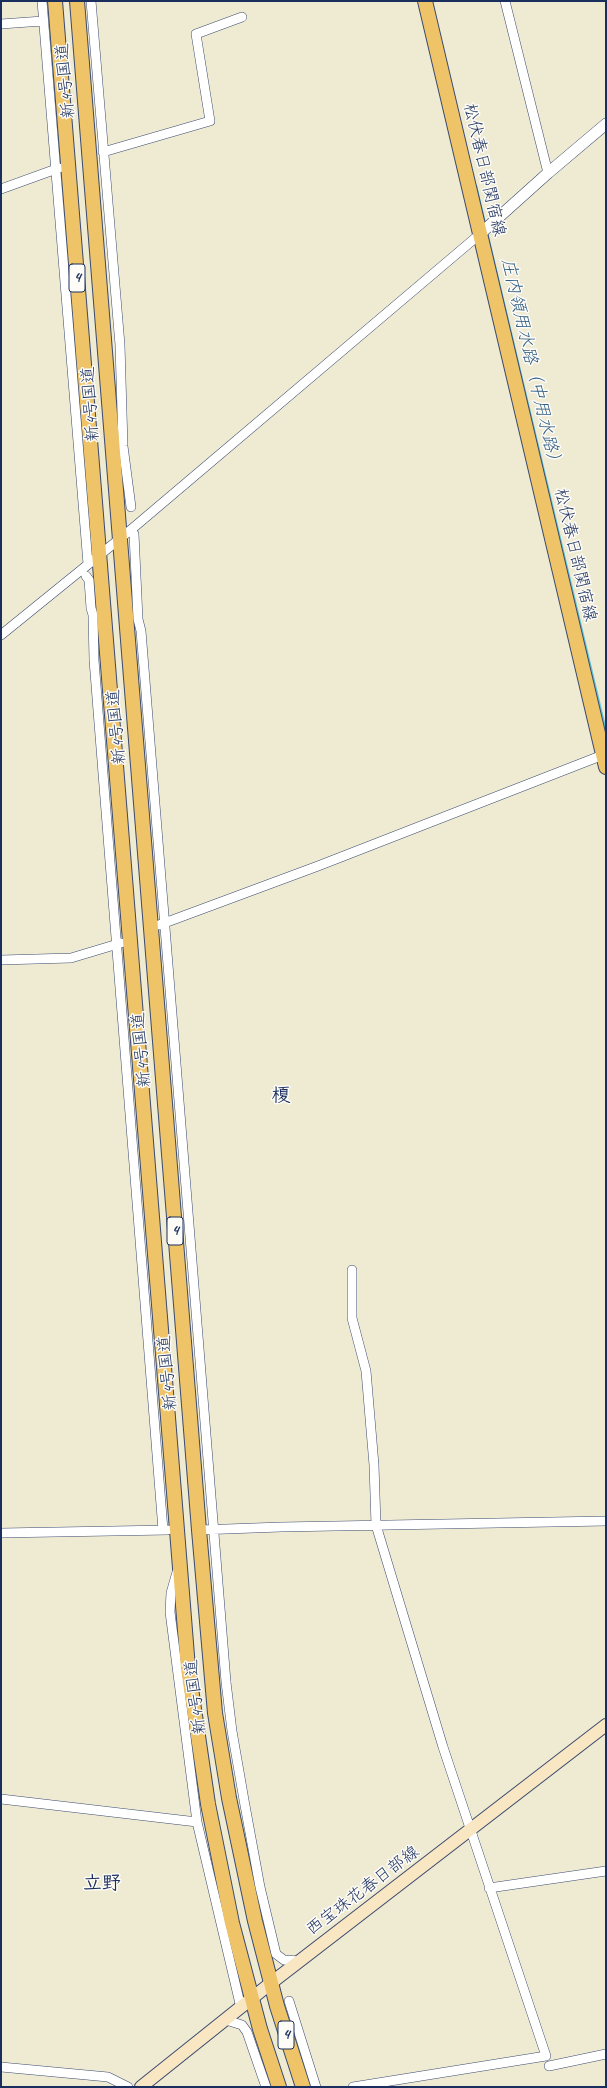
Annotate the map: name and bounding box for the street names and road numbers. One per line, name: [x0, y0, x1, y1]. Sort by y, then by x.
street label: 新4号国道: [53, 42, 79, 120]
street label: 松伏春日部関宿線: [459, 101, 509, 239]
road number: 4: [69, 264, 85, 292]
street label: 新4号国道: [78, 366, 104, 442]
street label: 松伏春日部関宿線: [550, 486, 600, 624]
street label: 新4号国道: [104, 688, 130, 766]
street label: 新4号国道: [129, 1011, 155, 1089]
road number: 4: [167, 1217, 183, 1245]
street label: 新4号国道: [155, 1334, 181, 1412]
street label: 新4号国道: [181, 1658, 211, 1736]
street label: 西宝珠花春日部線: [303, 1842, 423, 1940]
road number: 4: [278, 2021, 294, 2049]

